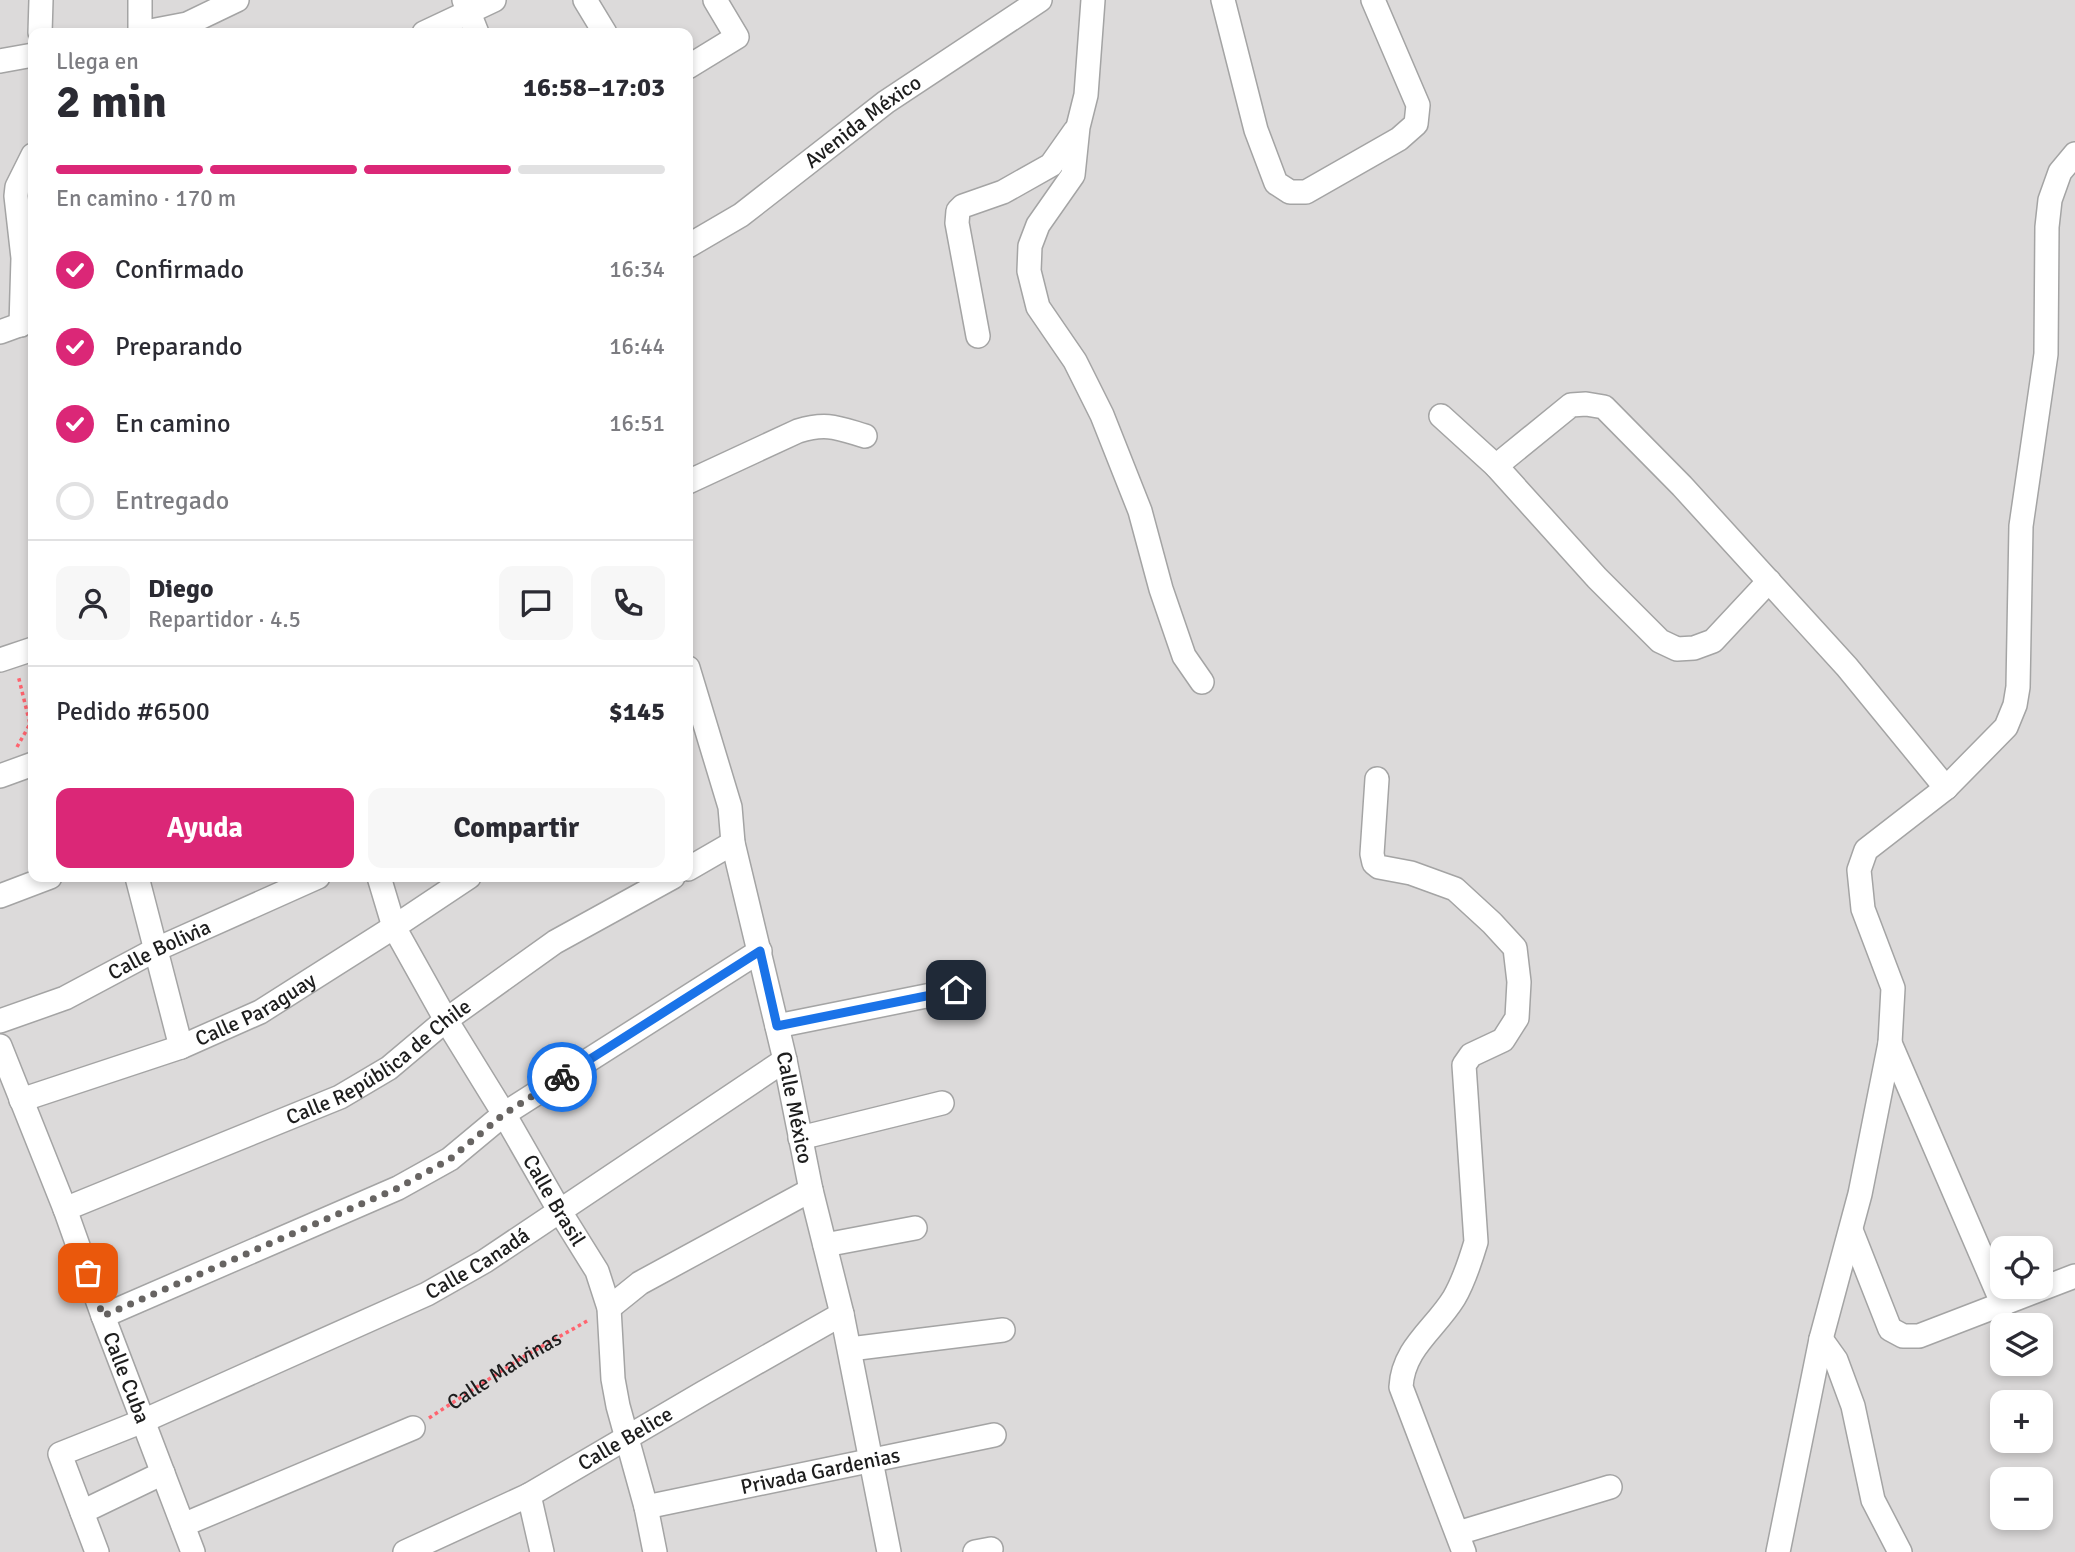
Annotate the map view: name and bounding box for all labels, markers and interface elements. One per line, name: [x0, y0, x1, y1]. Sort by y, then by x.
text: Llega en: [56, 47, 139, 76]
street label: Avenida México: [799, 69, 926, 174]
text: 16:58–17:03: [523, 72, 665, 104]
text: 2 min: [56, 74, 167, 130]
text: En camino · 170 m: [56, 184, 236, 213]
icon: check: [56, 251, 94, 289]
text: Confirmado: [115, 254, 244, 286]
text: 16:34: [609, 255, 665, 284]
icon: check: [56, 328, 94, 366]
text: Preparando: [115, 331, 242, 363]
text: 16:44: [609, 332, 665, 361]
icon: check: [56, 405, 94, 443]
text: En camino: [115, 408, 231, 440]
text: 16:51: [609, 409, 665, 438]
text: Entregado: [115, 485, 229, 517]
button: person: [56, 566, 130, 640]
button: chat: [499, 566, 573, 640]
button: phone: [591, 566, 665, 640]
text: Diego: [148, 573, 214, 605]
text: Repartidor · 4.5: [148, 605, 301, 634]
text: Pedido #6500: [56, 696, 210, 728]
text: $145: [609, 696, 665, 728]
button: Ayuda: [56, 788, 354, 868]
button: Compartir: [368, 788, 665, 868]
street label: Calle Bolivia: [103, 914, 215, 986]
pin: [926, 960, 986, 1020]
street label: Calle Paraguay: [191, 967, 321, 1052]
icon: home: [937, 971, 975, 1009]
street label: Calle República de Chile: [282, 993, 476, 1131]
courier: [527, 1042, 597, 1112]
street label: Calle México: [770, 1049, 818, 1166]
icon: bike: [543, 1058, 581, 1096]
street label: Calle Brasil: [517, 1150, 591, 1251]
street label: Calle Canadá: [421, 1222, 534, 1305]
map controls: [1990, 1236, 2053, 1530]
button: locate: [1990, 1236, 2053, 1299]
pin: [58, 1243, 118, 1303]
icon: bag: [69, 1254, 107, 1292]
button: layers: [1990, 1313, 2053, 1376]
street label: Calle Malvinas: [442, 1325, 566, 1416]
street label: Calle Cuba: [97, 1328, 156, 1427]
button: +: [1990, 1390, 2053, 1453]
street label: Calle Belice: [573, 1401, 677, 1477]
street label: Privada Gardenias: [738, 1442, 902, 1500]
button: −: [1990, 1467, 2053, 1530]

